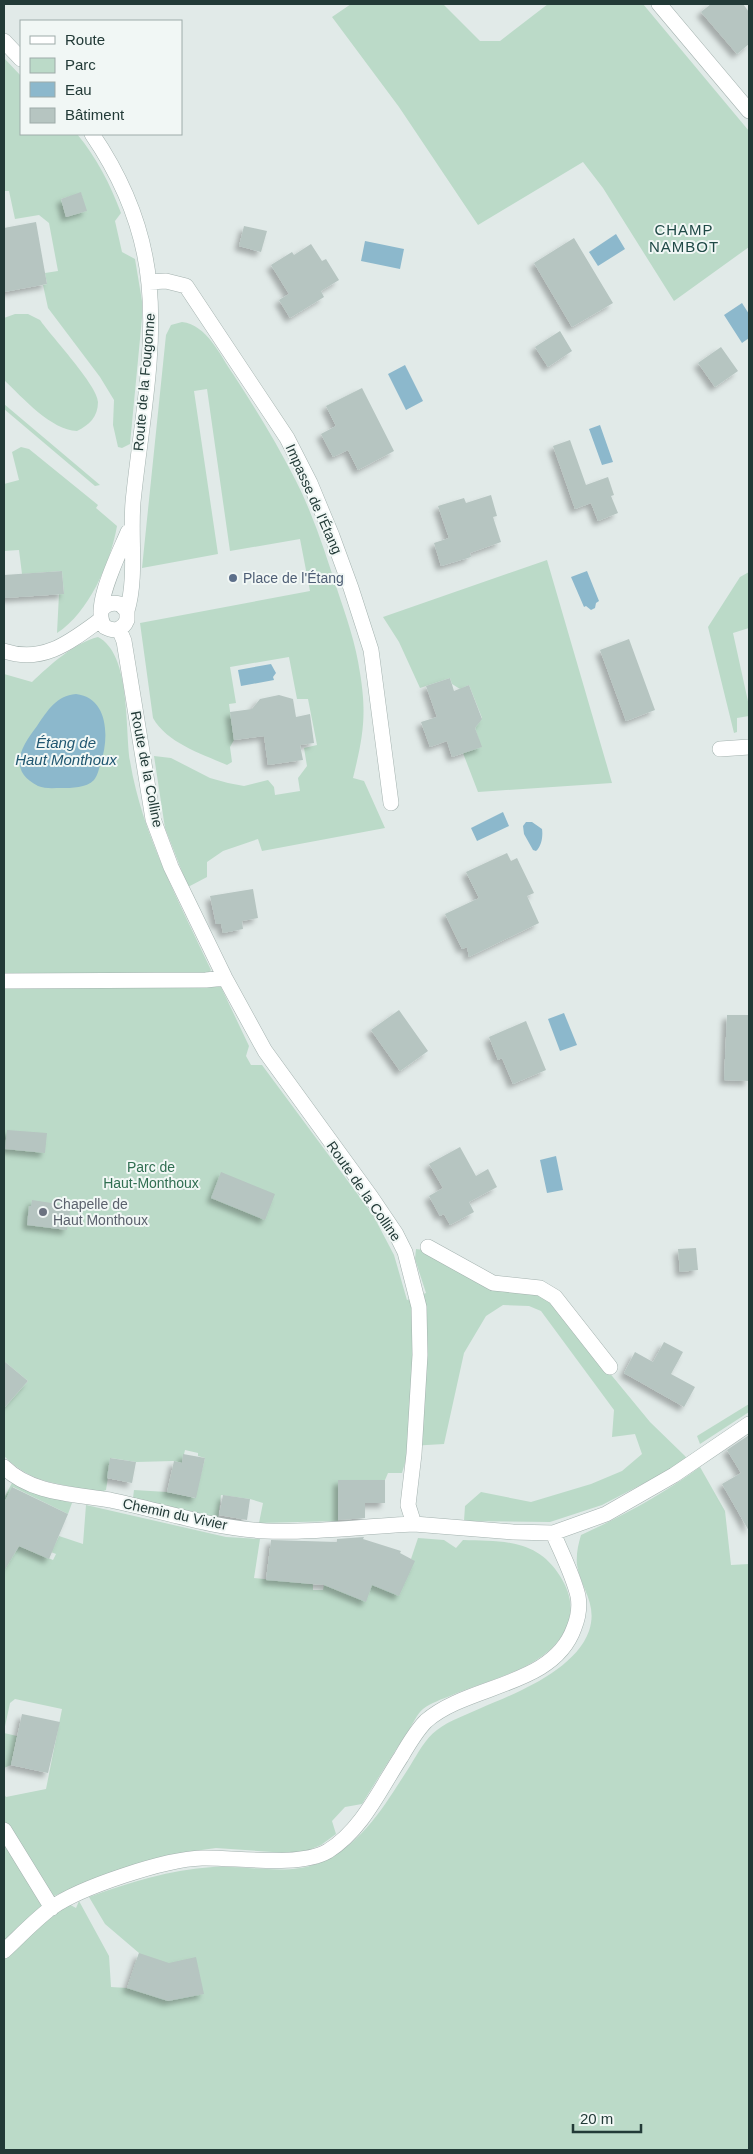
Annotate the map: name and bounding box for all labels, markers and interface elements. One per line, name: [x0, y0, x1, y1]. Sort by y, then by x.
legend: [20, 20, 182, 135]
text: Route: [65, 31, 105, 48]
text: Parc: [65, 56, 96, 73]
text: Eau: [65, 81, 92, 98]
text: Bâtiment: [65, 106, 125, 123]
district label: CHAMP NAMBOT: [649, 221, 719, 255]
street label: Route de la Fougonne: [130, 312, 158, 452]
street label: Impasse de l'Étang: [283, 442, 345, 556]
place label: Place de l'Étang: [243, 570, 344, 586]
marker: Place de l'Étang: [227, 572, 239, 584]
street label: Route de la Colline: [128, 709, 166, 829]
water label: Étang de Haut Monthoux: [15, 734, 117, 768]
street label: Route de la Colline: [324, 1138, 405, 1244]
park label: Parc de Haut-Monthoux: [103, 1159, 199, 1191]
place label: Chapelle de Haut Monthoux: [53, 1196, 148, 1228]
marker: Chapelle de Haut Monthoux: [37, 1206, 49, 1218]
street label: Chemin du Vivier: [121, 1495, 229, 1533]
scale bar: [573, 2102, 640, 2134]
text: 20 m: [580, 2110, 613, 2127]

